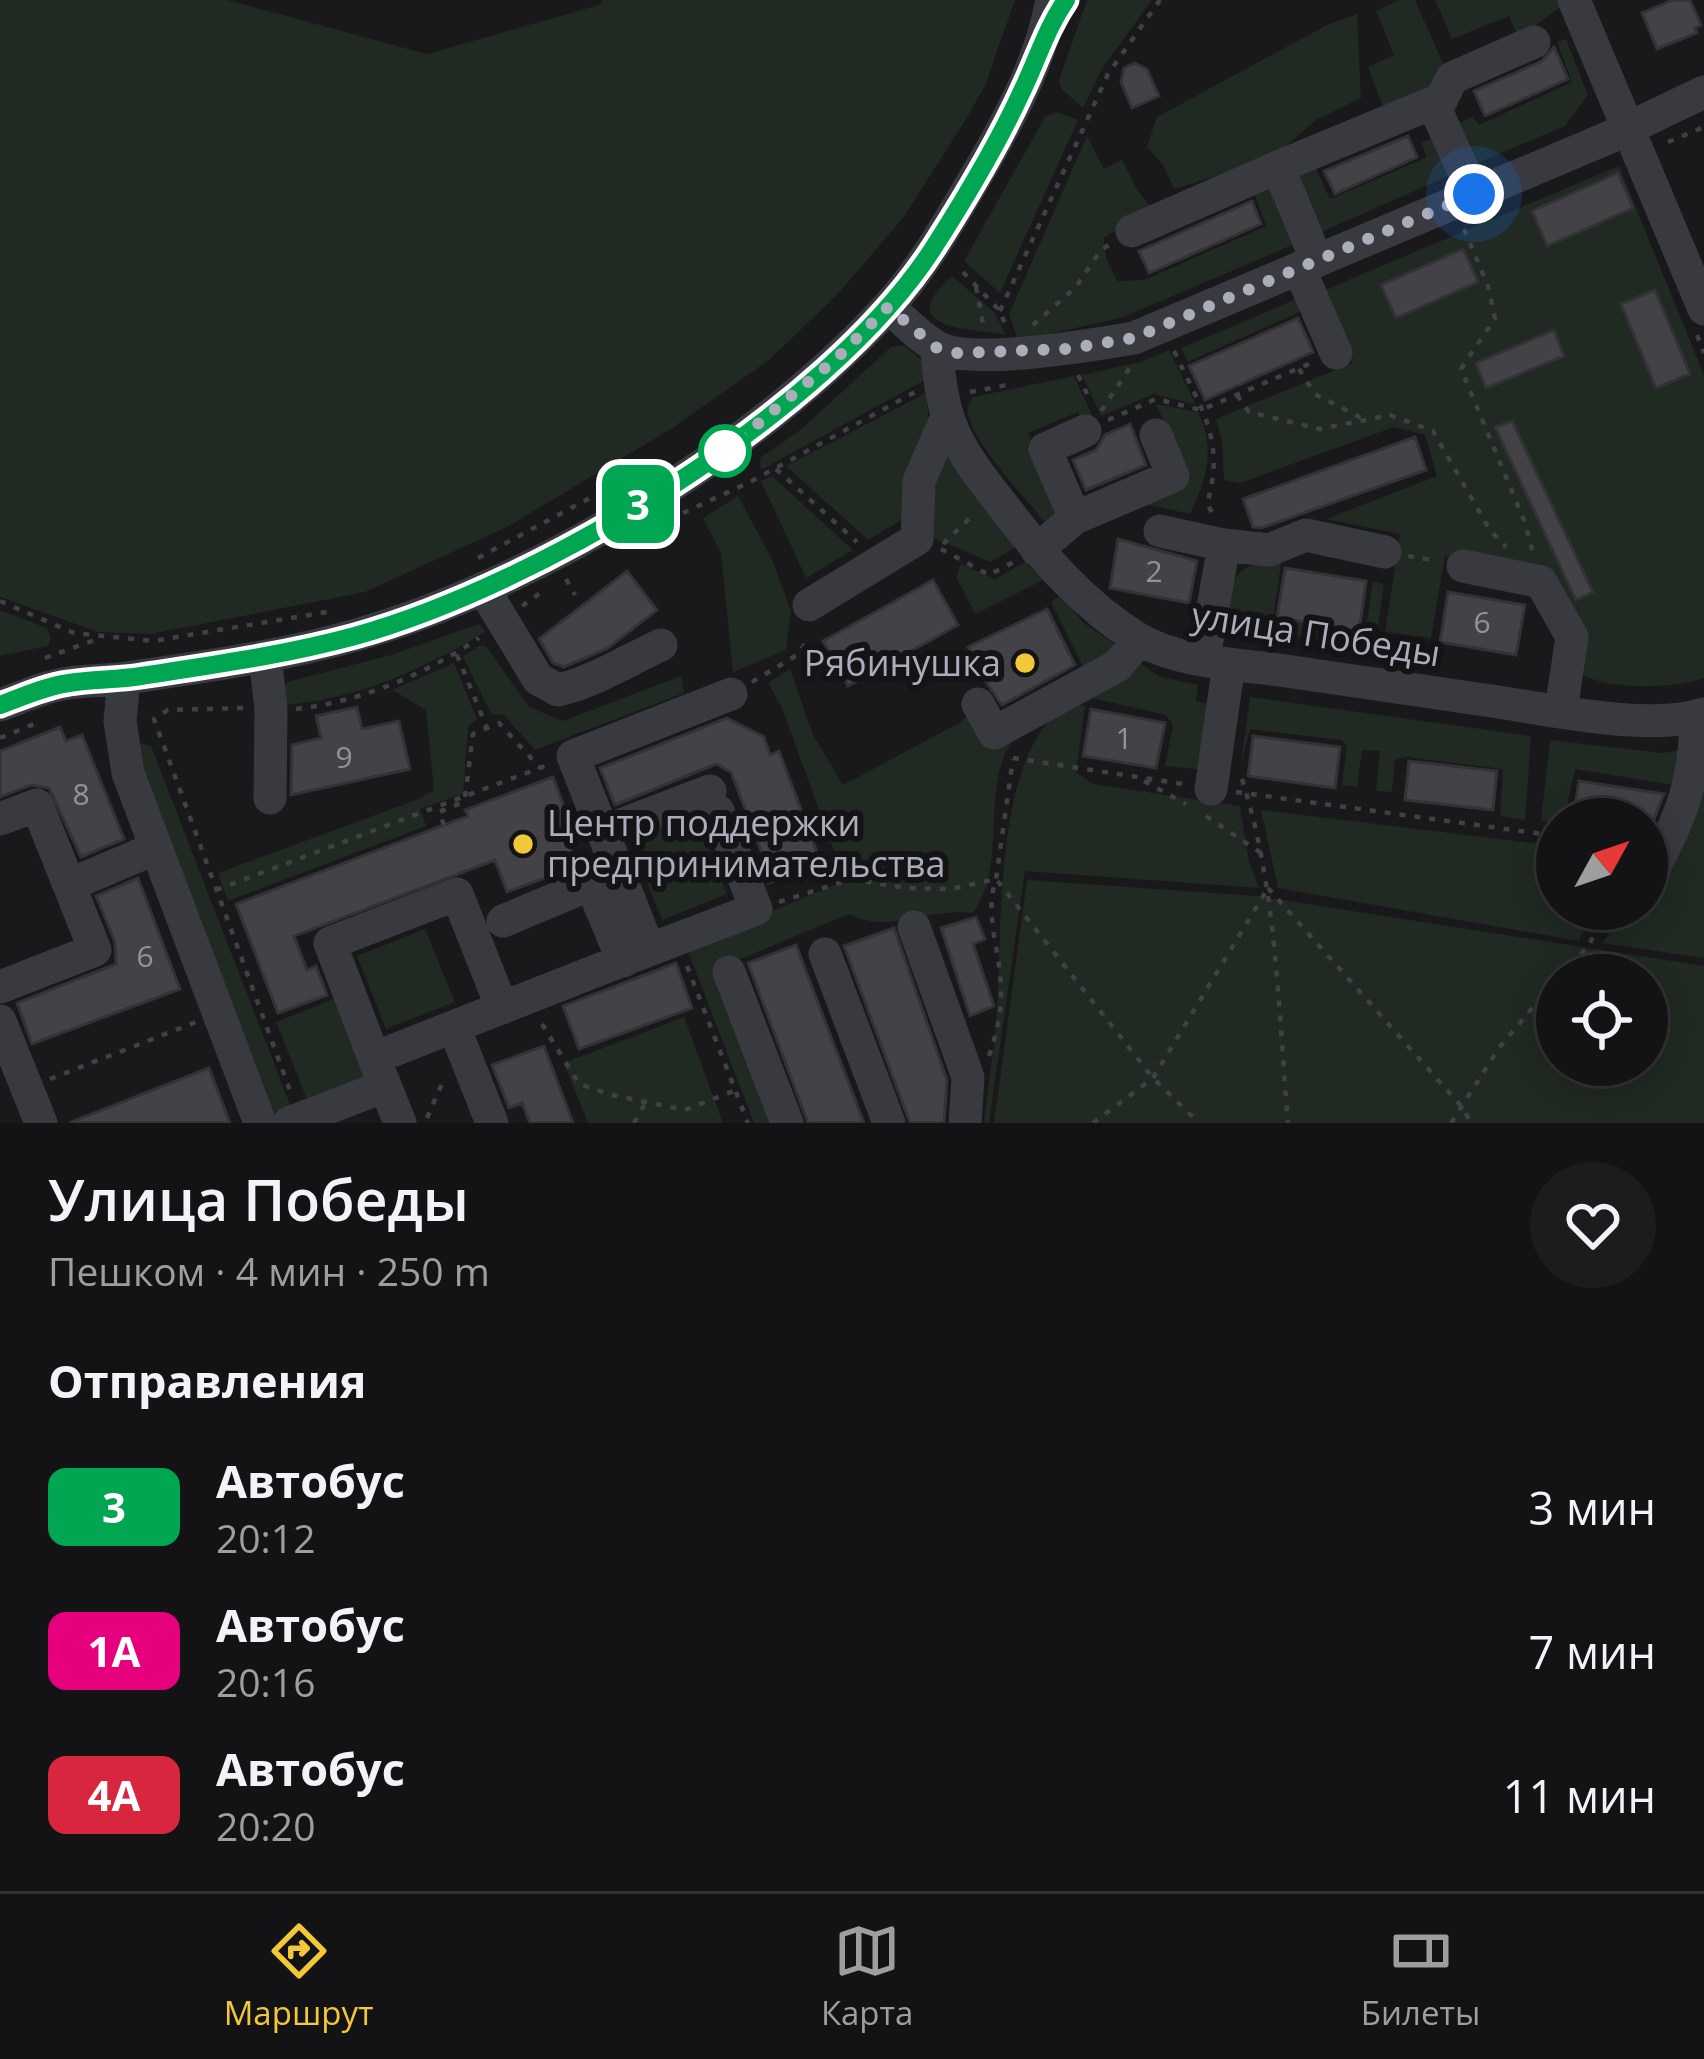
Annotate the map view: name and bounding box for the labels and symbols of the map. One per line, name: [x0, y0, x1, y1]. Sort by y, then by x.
your location: [1444, 164, 1504, 224]
unlabelled marker: [700, 426, 750, 476]
line badge: 3: [599, 465, 677, 543]
house number: 2: [1145, 550, 1163, 591]
street label: улица Победы: [1188, 590, 1444, 677]
house number: 6: [1473, 601, 1491, 642]
place label: Рябинушка: [804, 638, 1001, 687]
marker: Рябинушка: [1012, 650, 1038, 676]
house number: 1: [1115, 717, 1133, 758]
house number: 9: [335, 736, 353, 777]
house number: 8: [72, 773, 90, 814]
place label: Центр поддержки предпринимательства: [547, 798, 945, 888]
north arrow: [1536, 798, 1668, 930]
marker: Центр поддержки предпринимательства: [510, 831, 536, 857]
house number: 6: [136, 935, 154, 976]

